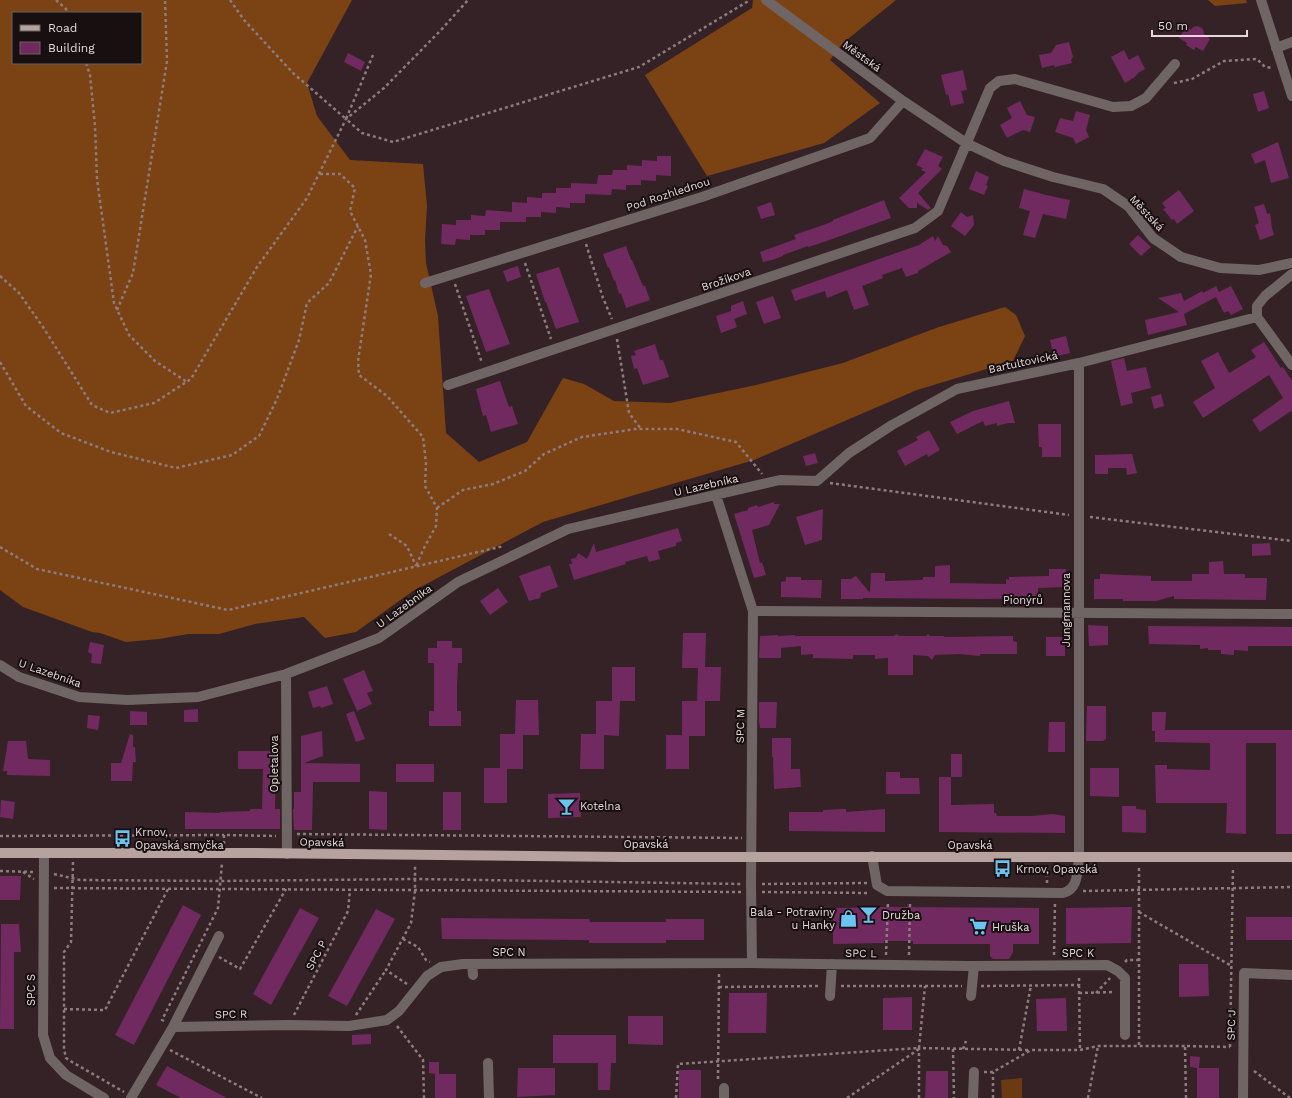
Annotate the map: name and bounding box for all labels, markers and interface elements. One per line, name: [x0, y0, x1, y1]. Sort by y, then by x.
legend: [12, 12, 142, 64]
scale bar: [1152, 12, 1247, 38]
text: 50 m: [1158, 19, 1188, 33]
text: Road: [48, 21, 77, 35]
street label: Městská: [840, 38, 883, 75]
text: Building: [48, 41, 95, 55]
street label: Pod Rozhlednou: [625, 175, 712, 214]
street label: Městská: [1127, 193, 1166, 234]
street label: Brožíkova: [700, 265, 753, 294]
street label: Bartultovická: [987, 349, 1059, 376]
street label: U Lazebníka: [673, 472, 739, 499]
street label: Jungmannova: [1060, 573, 1073, 647]
street label: U Lazebníka: [374, 582, 435, 631]
street label: Pionýrů: [1003, 594, 1043, 607]
street label: U Lazebníka: [17, 657, 83, 690]
street label: SPC M: [734, 709, 747, 743]
street label: Opletalova: [268, 735, 281, 793]
bar icon: Kotelna: [557, 796, 577, 816]
place label: Kotelna: [580, 800, 621, 813]
place label: Krnov, Opavská smyčka: [135, 826, 224, 852]
bus stop icon: Krnov, Opavská smyčka: [112, 828, 132, 848]
street label: Opavská: [299, 836, 345, 849]
street label: Opavská: [624, 838, 668, 851]
street label: Opavská: [948, 839, 992, 852]
bus stop icon: Krnov, Opavská: [993, 859, 1013, 879]
place label: Krnov, Opavská: [1016, 863, 1098, 876]
bar icon: Družba: [859, 905, 879, 925]
place label: Bala - Potraviny u Hanky: [750, 906, 835, 932]
shop icon: Bala - Potraviny u Hanky: [838, 908, 858, 928]
place label: Družba: [882, 909, 920, 922]
supermarket icon: Hruška: [969, 917, 989, 937]
place label: Hruška: [992, 921, 1029, 934]
street label: SPC P: [303, 938, 330, 972]
street label: SPC N: [492, 946, 526, 959]
street label: SPC L: [845, 947, 877, 960]
street label: SPC K: [1062, 947, 1094, 960]
street label: SPC S: [25, 974, 38, 1006]
street label: SPC R: [215, 1008, 247, 1021]
street label: SPC J: [1225, 1009, 1238, 1041]

